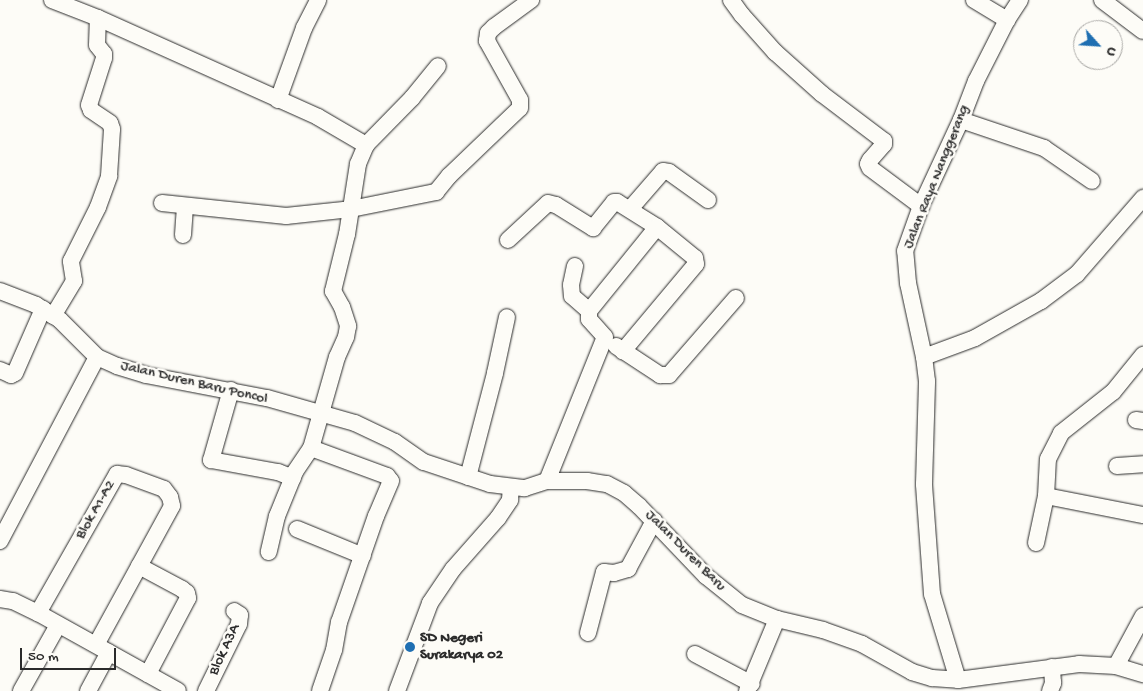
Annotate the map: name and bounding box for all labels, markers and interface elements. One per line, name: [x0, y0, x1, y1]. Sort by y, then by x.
north arrow: [1073, 20, 1123, 70]
text: U: [1102, 44, 1120, 59]
street label: Jalan Raya Nanggerang: [900, 103, 974, 251]
street label: Jalan Duren Baru Poncol: [119, 357, 269, 409]
street label: Blok A1-A2: [72, 477, 120, 543]
street label: Jalan Duren Baru: [641, 507, 729, 595]
street label: Blok A3A: [205, 622, 245, 678]
place label: SD Negeri Surakarya 02: [420, 629, 503, 664]
scale bar: [22, 638, 119, 670]
marker: SD Negeri Surakarya 02: [404, 641, 416, 653]
text: 50 m: [28, 648, 59, 666]

